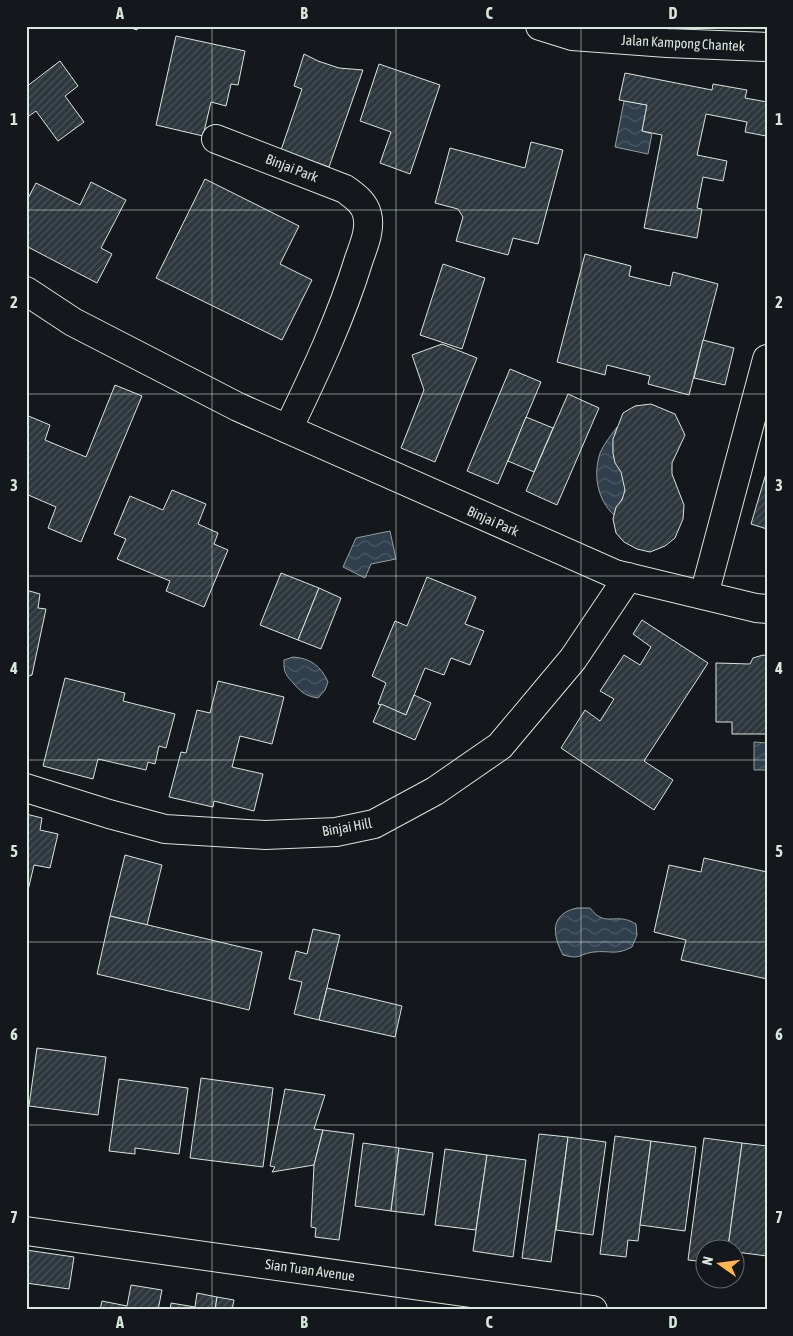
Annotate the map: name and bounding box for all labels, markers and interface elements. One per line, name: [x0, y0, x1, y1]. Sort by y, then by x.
text: A: [115, 4, 124, 22]
text: B: [300, 4, 308, 22]
text: C: [485, 4, 493, 22]
text: D: [669, 4, 678, 22]
street label: Jalan Kampong Chantek: [621, 32, 745, 54]
text: 1: [10, 110, 18, 128]
text: 1: [775, 110, 783, 128]
street label: Binjai Park: [264, 151, 320, 185]
text: 2: [10, 293, 18, 311]
text: 2: [775, 293, 783, 311]
text: 3: [10, 476, 18, 494]
text: 3: [775, 476, 783, 494]
street label: Binjai Park: [465, 503, 521, 539]
text: 4: [9, 659, 18, 677]
text: 4: [774, 659, 783, 677]
street label: Binjai Hill: [321, 815, 373, 839]
text: 5: [10, 842, 18, 860]
text: 5: [775, 842, 783, 860]
text: 6: [10, 1025, 18, 1043]
text: 6: [775, 1025, 783, 1043]
text: 7: [10, 1208, 18, 1226]
text: 7: [775, 1208, 783, 1226]
north arrow: [696, 1238, 746, 1288]
text: N: [699, 1255, 716, 1267]
street label: Sian Tuan Avenue: [264, 1256, 356, 1284]
text: A: [115, 1313, 124, 1331]
text: B: [300, 1313, 308, 1331]
text: C: [485, 1313, 493, 1331]
text: D: [669, 1313, 678, 1331]

